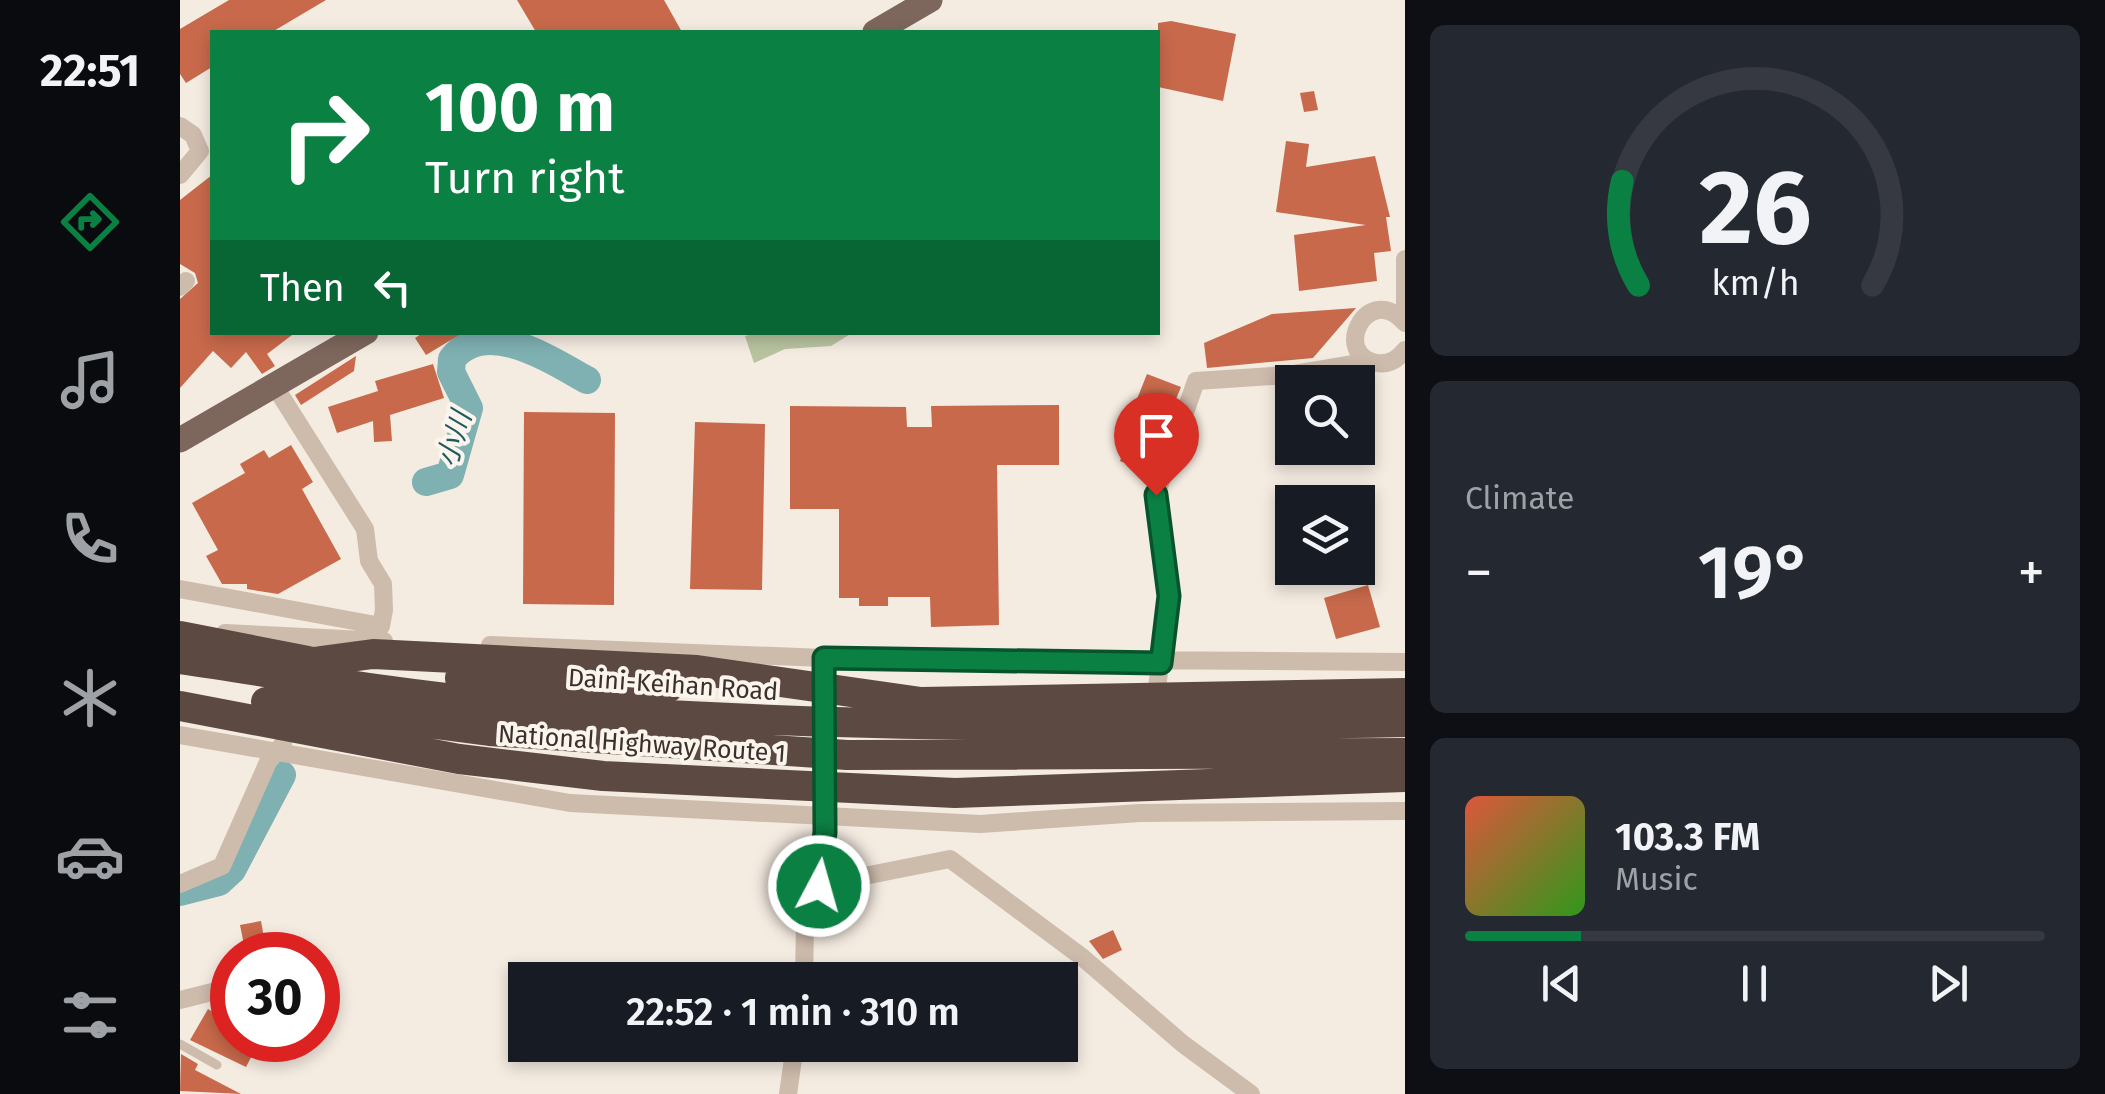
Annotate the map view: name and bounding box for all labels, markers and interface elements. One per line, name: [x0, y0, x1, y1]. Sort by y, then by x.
text: 22:51: [40, 44, 140, 98]
text: 100 m: [425, 66, 615, 150]
icon: right: [260, 70, 390, 200]
text: 26: [1699, 146, 1811, 271]
text: Turn right: [425, 151, 624, 205]
icon: directions: [55, 187, 125, 257]
icon: left: [365, 260, 420, 315]
text: km/h: [1711, 262, 1799, 304]
text: Then: [260, 265, 345, 311]
icon: music: [55, 345, 125, 415]
map controls: [1275, 365, 1375, 585]
button: search: [1275, 365, 1375, 465]
pin: [1114, 393, 1199, 496]
water label: 小川: [430, 405, 479, 471]
icon: arrive: [1129, 408, 1184, 463]
text: Climate: [1465, 479, 1574, 517]
button: layers: [1275, 485, 1375, 585]
icon: phone: [55, 504, 125, 574]
text: 19°: [1698, 528, 1812, 618]
text: −: [1465, 540, 1493, 606]
text: +: [2018, 540, 2045, 606]
icon: climate: [55, 663, 125, 733]
street label: Daini-Keihan Road: [567, 663, 779, 707]
street label: National Highway Route 1: [497, 719, 787, 769]
text: 103.3 FM: [1615, 814, 1760, 860]
icon: car: [55, 821, 125, 891]
position arrow: [767, 834, 871, 938]
text: Music: [1615, 860, 1698, 898]
speed limit sign: 30: [210, 932, 340, 1062]
icon: previous: [1534, 956, 1589, 1011]
icon: pause: [1727, 956, 1782, 1011]
icon: next: [1921, 956, 1976, 1011]
icon: filters: [55, 980, 125, 1050]
text: 22:52 · 1 min · 310 m: [626, 989, 960, 1035]

